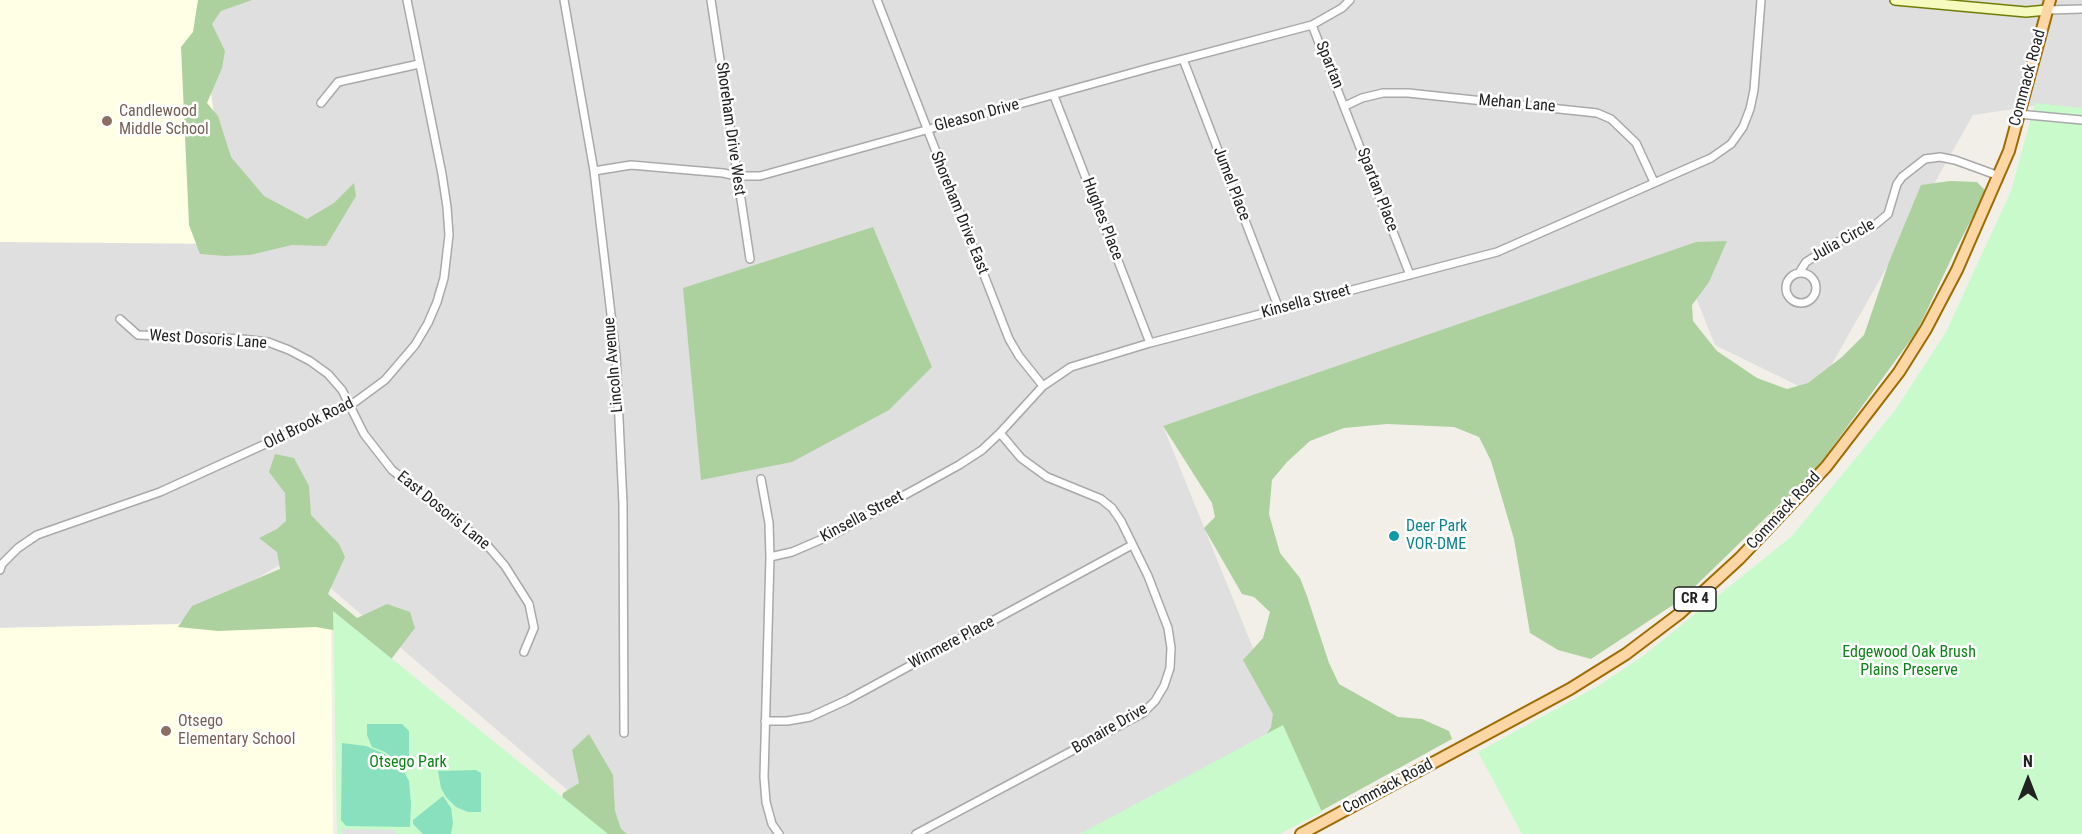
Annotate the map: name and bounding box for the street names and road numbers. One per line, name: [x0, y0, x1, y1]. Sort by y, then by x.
street label: Commack Road: [2006, 28, 2050, 128]
street label: Spartan: [1311, 39, 1347, 91]
street label: Shoreham Drive West: [711, 61, 749, 197]
street label: Mehan Lane: [1478, 91, 1556, 117]
street label: Gleason Drive: [933, 95, 1021, 137]
street label: Jumel Place: [1208, 144, 1254, 224]
street label: Spartan Place: [1352, 145, 1402, 235]
street label: Shoreham Drive East: [926, 149, 992, 277]
street label: Hughes Place: [1077, 175, 1127, 263]
street label: Julia Circle: [1808, 216, 1878, 266]
street label: Kinsella Street: [1260, 281, 1352, 323]
street label: Lincoln Avenue: [600, 317, 628, 413]
street label: West Dosoris Lane: [149, 326, 267, 354]
street label: Old Brook Road: [261, 394, 357, 454]
street label: East Dosoris Lane: [393, 468, 493, 554]
street label: Commack Road: [1743, 468, 1825, 554]
street label: Kinsella Street: [817, 487, 907, 547]
road number: CR 4: [1674, 587, 1716, 611]
street label: Winmere Place: [906, 612, 998, 674]
street label: Bonaire Drive: [1069, 700, 1151, 758]
street label: Commack Road: [1340, 755, 1436, 819]

